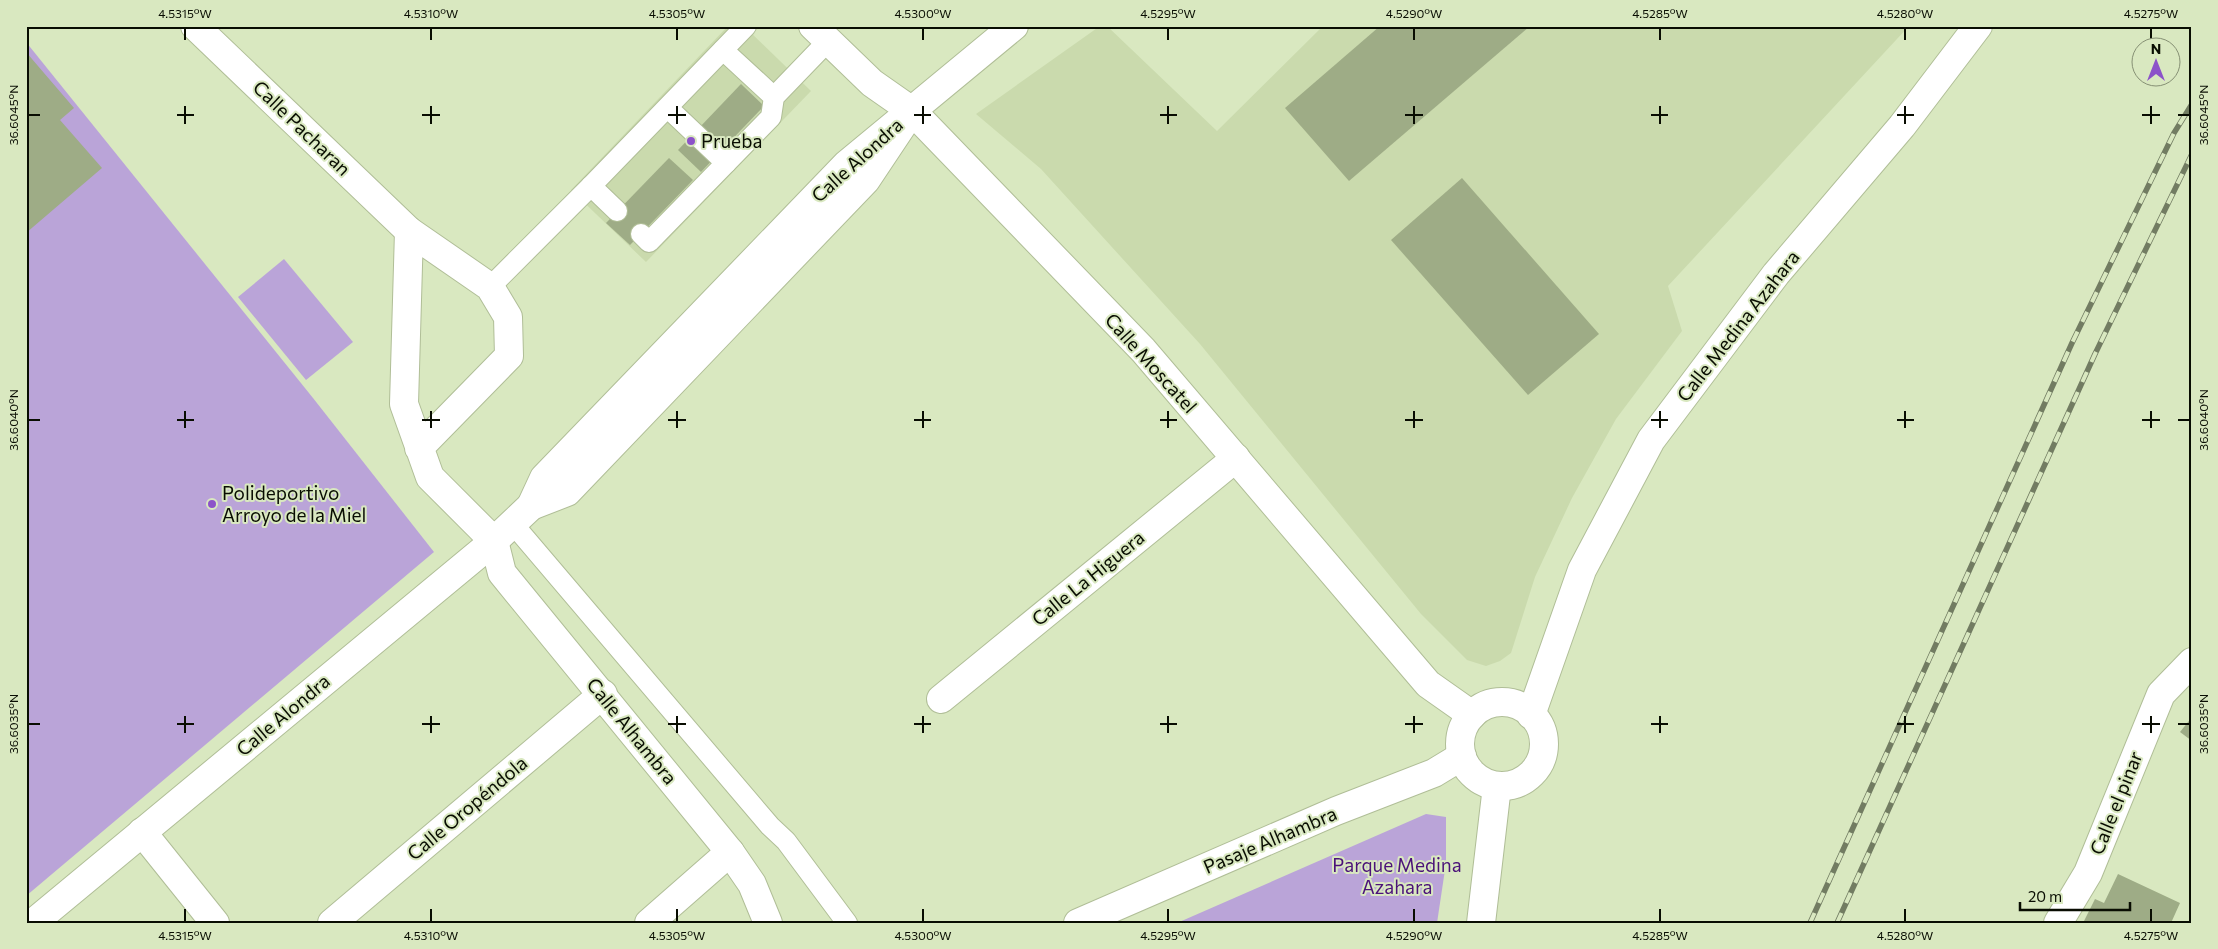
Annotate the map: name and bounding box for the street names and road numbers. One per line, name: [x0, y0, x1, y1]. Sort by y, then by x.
street label: Calle Pacharan: [249, 75, 356, 180]
street label: Calle Alondra: [806, 113, 907, 207]
street label: Calle Medina Azahara: [1671, 246, 1804, 406]
street label: Calle Moscatel: [1101, 308, 1202, 417]
street label: Calle La Higuera: [1027, 525, 1149, 630]
street label: Calle Alondra: [231, 669, 334, 760]
street label: Calle Alhambra: [582, 673, 682, 789]
street label: Calle el pinar: [2084, 747, 2147, 858]
street label: Calle Oropéndola: [402, 751, 531, 865]
street label: Pasaje Alhambra: [1200, 801, 1340, 878]

